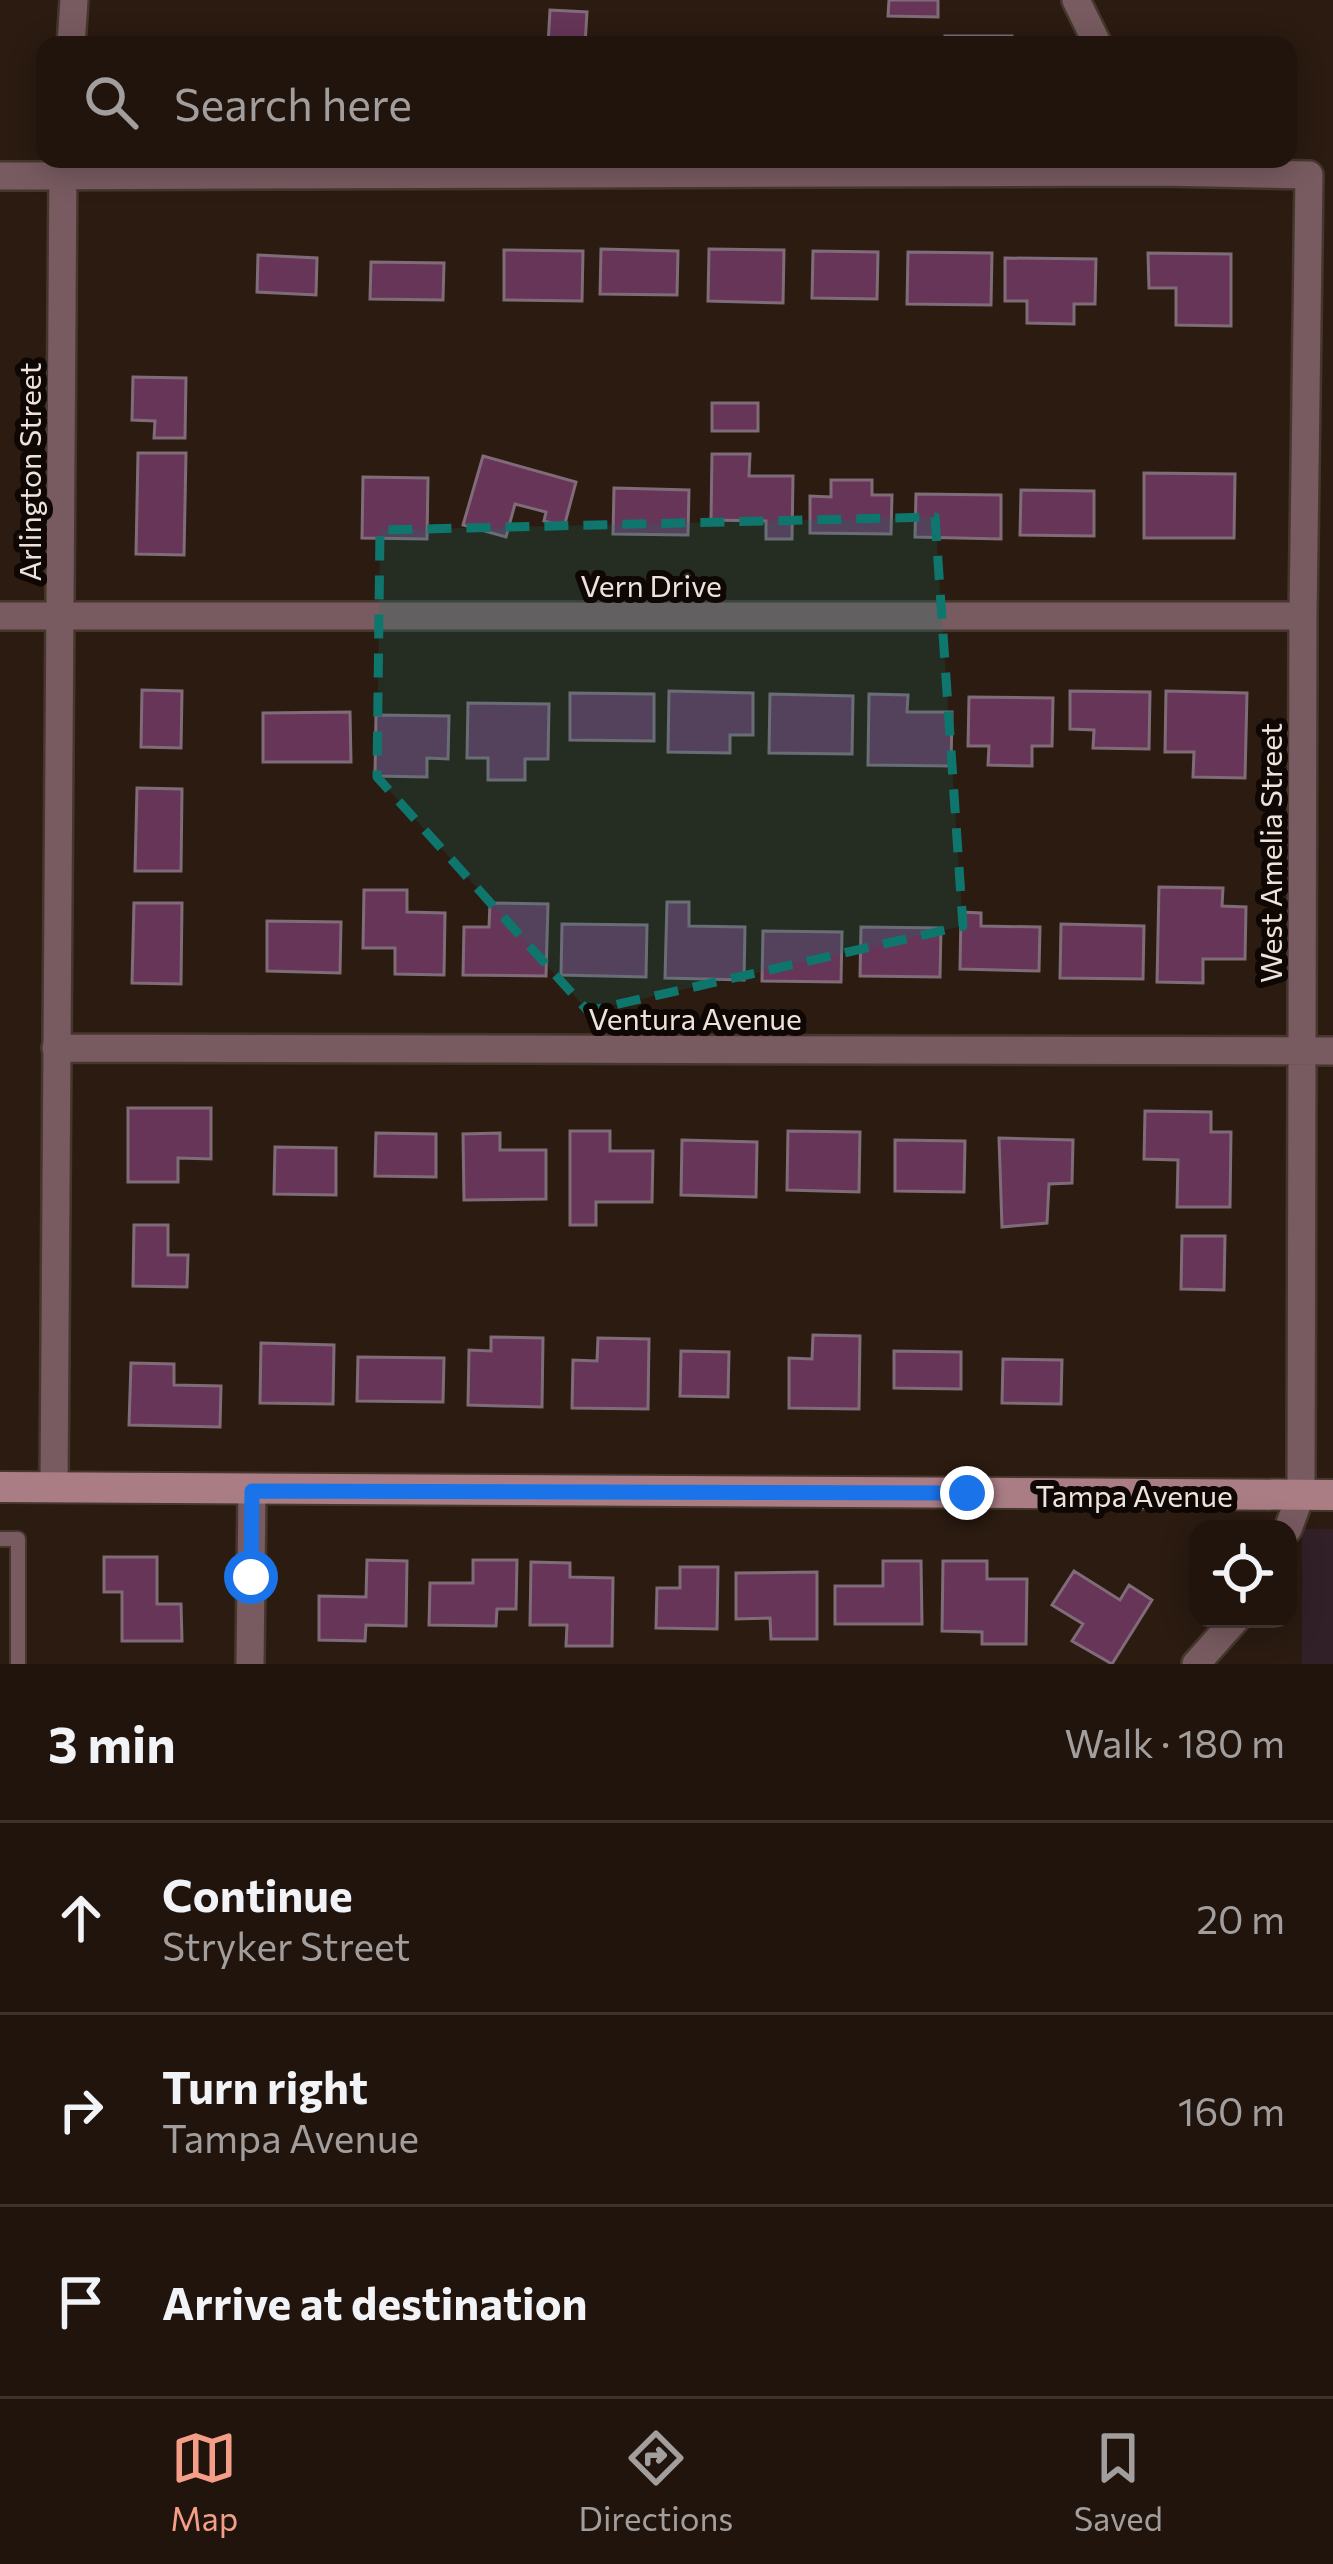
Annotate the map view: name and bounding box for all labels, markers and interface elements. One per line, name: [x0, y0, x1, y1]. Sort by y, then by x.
search box: [36, 36, 1297, 168]
icon: search: [78, 69, 144, 135]
text: Search here: [174, 75, 412, 130]
street label: Arlington Street: [10, 362, 47, 582]
street label: Vern Drive: [580, 566, 722, 603]
street label: West Amelia Street: [1251, 723, 1288, 983]
street label: Ventura Avenue: [588, 999, 802, 1036]
route end: [940, 1466, 994, 1520]
street label: Tampa Avenue: [1035, 1476, 1233, 1513]
map controls: [1189, 1520, 1297, 1628]
button: locate: [1189, 1520, 1297, 1628]
route start: [224, 1550, 278, 1604]
text: 3 min: [48, 1711, 176, 1774]
text: Walk · 180 m: [1064, 1718, 1285, 1766]
text: Continue: [162, 1866, 353, 1921]
icon: ahead: [48, 1885, 114, 1951]
text: 20 m: [1197, 1894, 1285, 1942]
text: Stryker Street: [162, 1921, 410, 1969]
text: Turn right: [162, 2058, 368, 2113]
icon: right: [48, 2077, 114, 2143]
text: 160 m: [1178, 2086, 1285, 2134]
text: Tampa Avenue: [162, 2113, 419, 2161]
icon: arrive: [48, 2269, 114, 2335]
text: Arrive at destination: [162, 2274, 588, 2329]
tab: Map: [170, 2425, 238, 2538]
tab: Directions: [579, 2425, 733, 2538]
tab: Saved: [1074, 2425, 1163, 2538]

